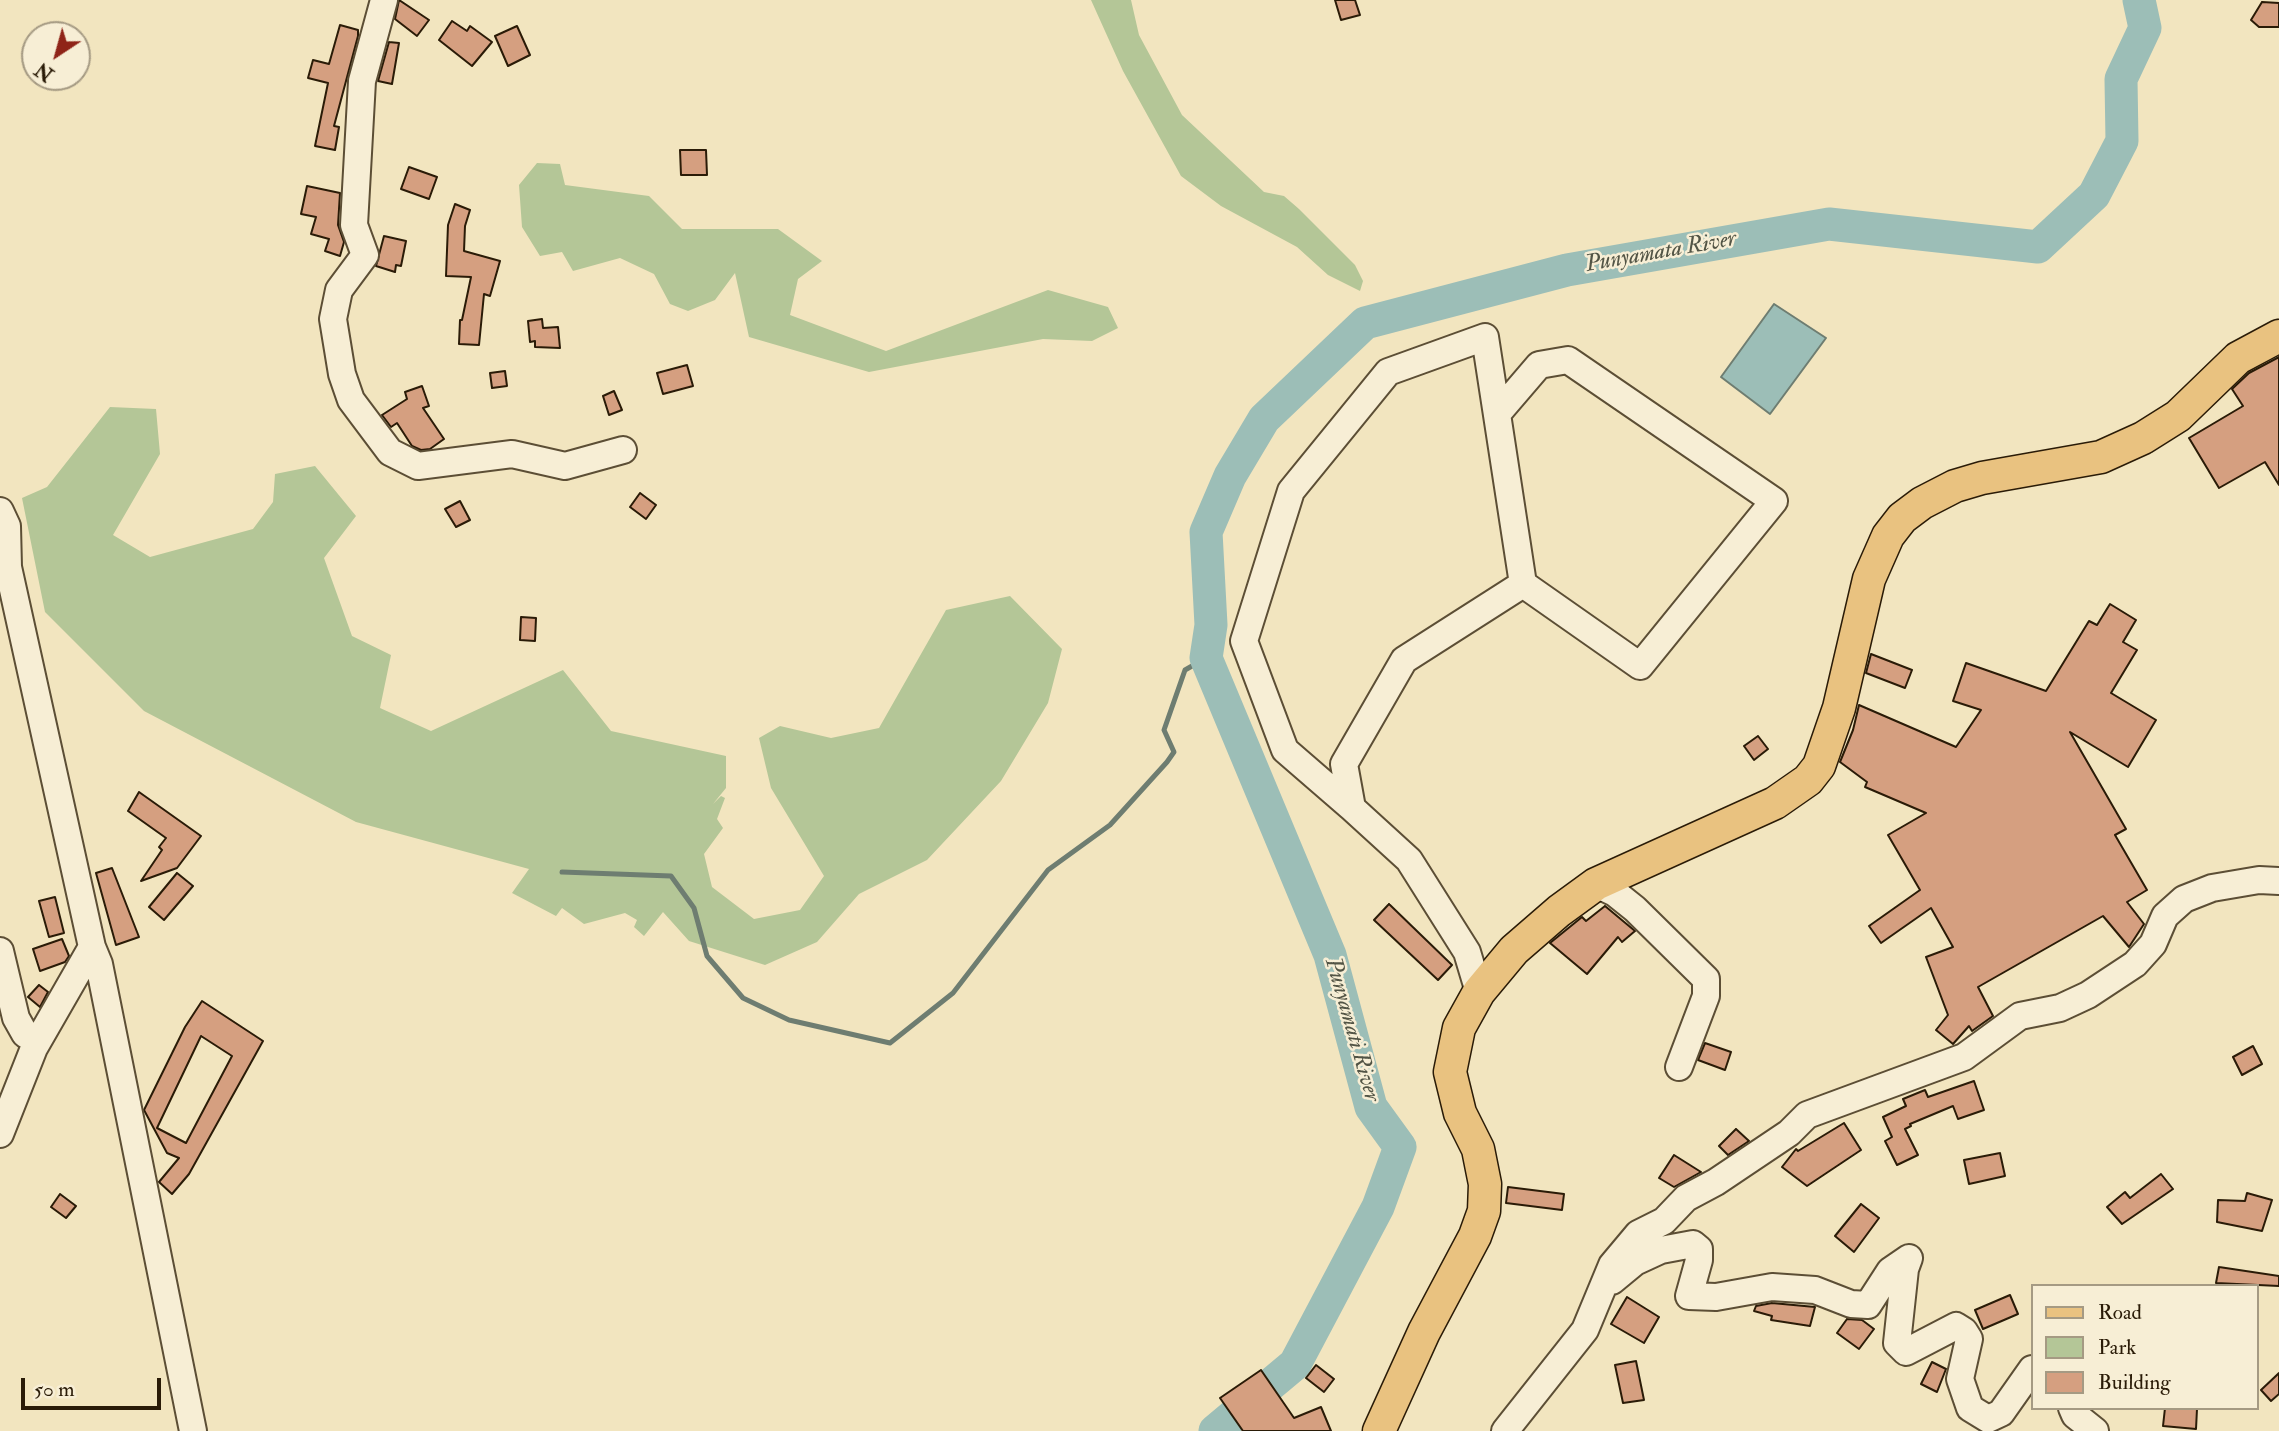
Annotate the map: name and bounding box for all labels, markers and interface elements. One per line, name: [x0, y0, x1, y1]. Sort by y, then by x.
north arrow: [21, 21, 91, 91]
text: N: [31, 57, 59, 86]
water label: Punyamata River: [1583, 226, 1739, 280]
water label: Punyamati River: [1317, 955, 1385, 1105]
legend: [2030, 1284, 2258, 1410]
text: Road: [2098, 1299, 2142, 1326]
text: Park: [2098, 1334, 2136, 1361]
scale bar: [24, 1364, 164, 1408]
text: Building: [2098, 1369, 2171, 1396]
text: 50 m: [34, 1376, 75, 1403]

